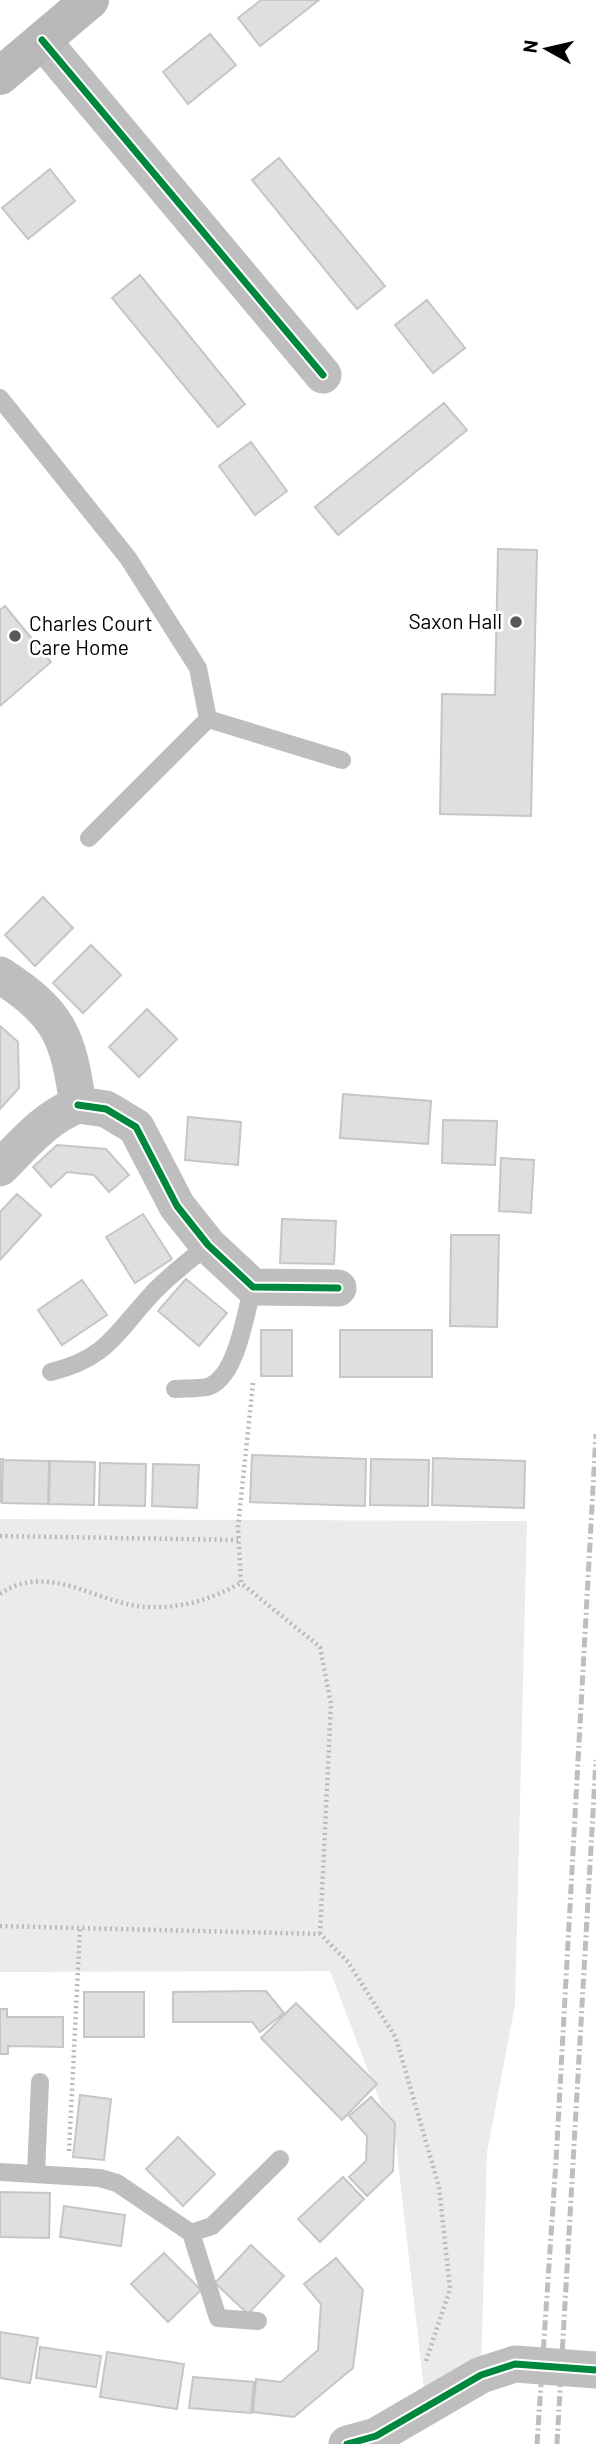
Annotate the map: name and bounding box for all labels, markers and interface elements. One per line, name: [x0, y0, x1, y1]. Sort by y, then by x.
north arrow: [512, 14, 582, 84]
text: N: [517, 39, 542, 54]
place label: Saxon Hall: [408, 608, 502, 633]
place label: Charles Court Care Home: [29, 610, 153, 659]
marker: Saxon Hall: [508, 614, 524, 630]
marker: Charles Court Care Home: [7, 628, 23, 644]

